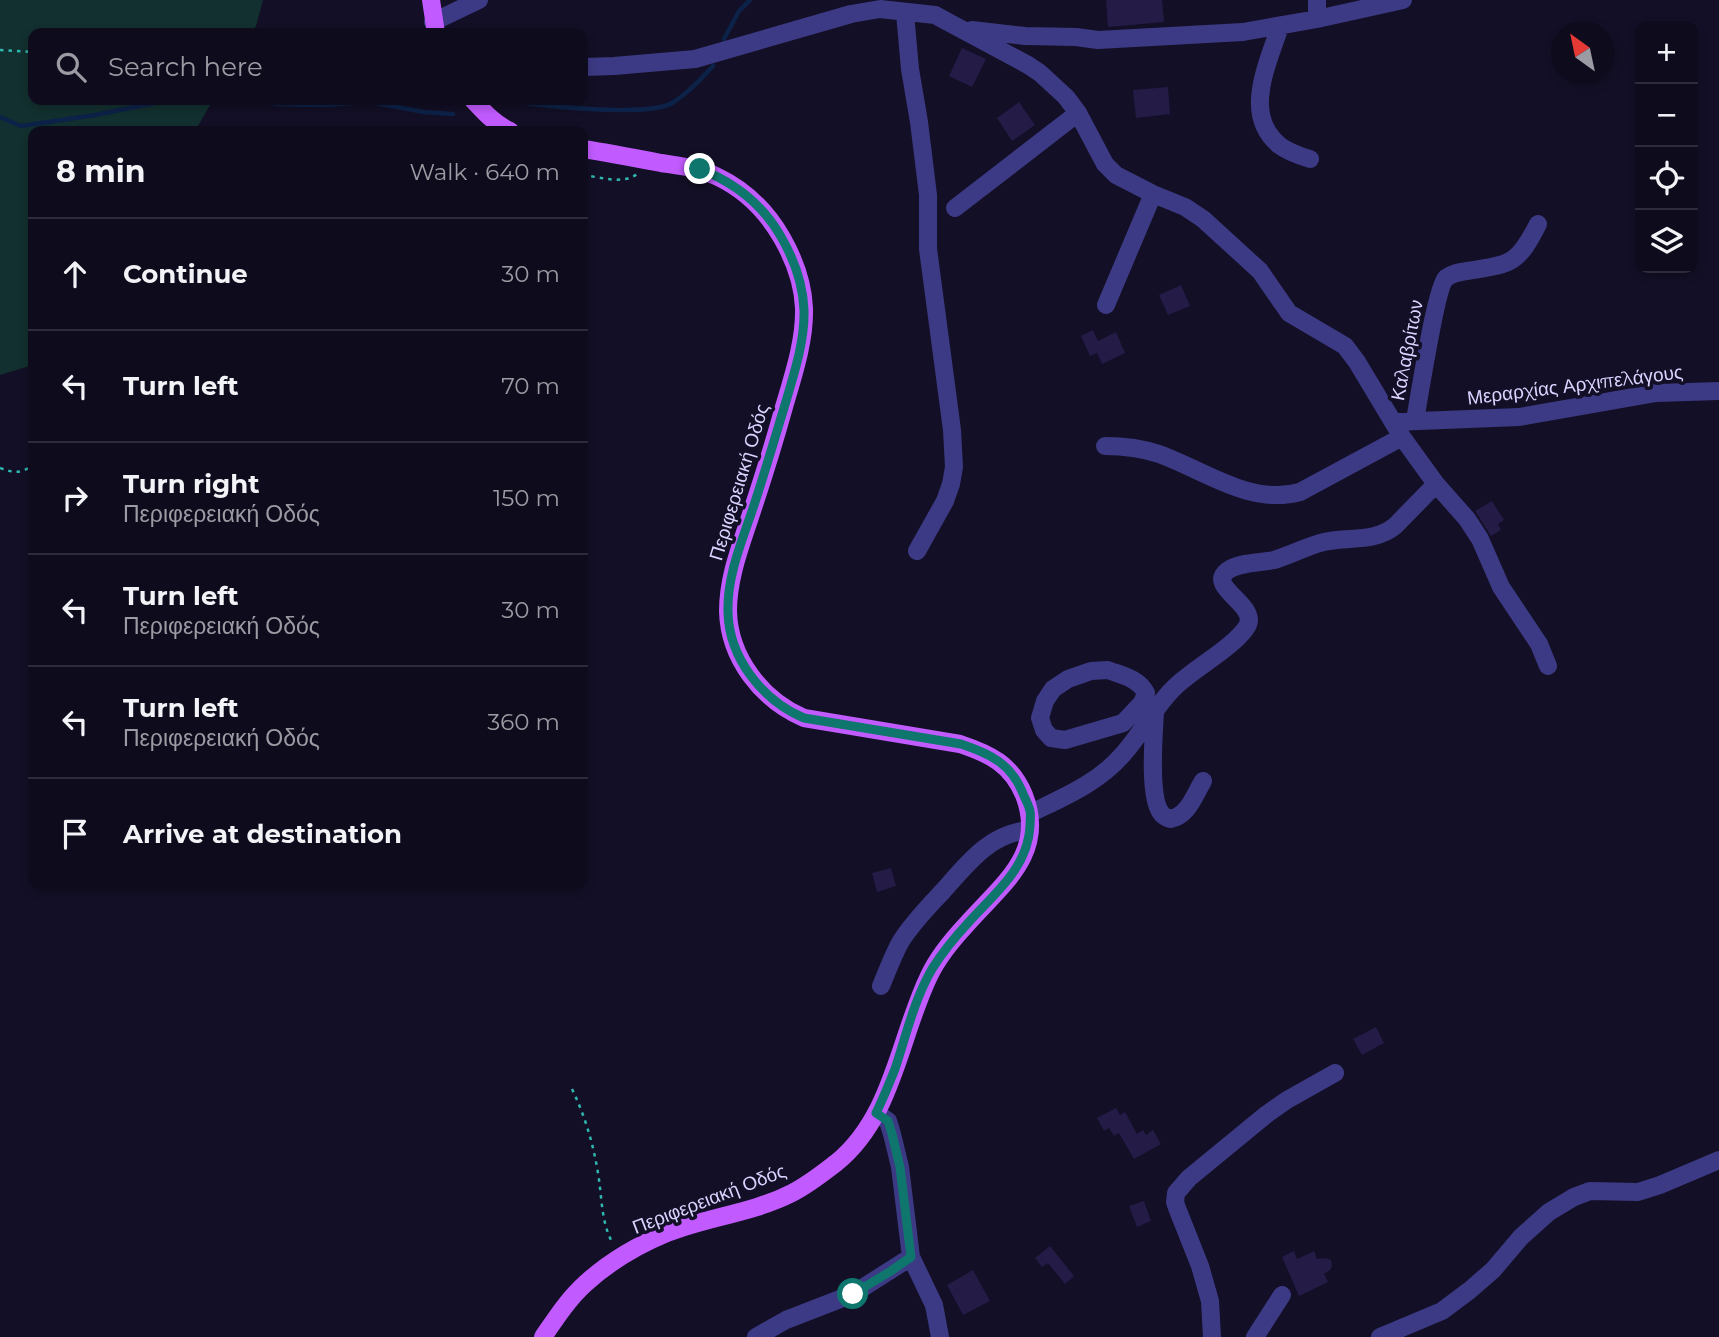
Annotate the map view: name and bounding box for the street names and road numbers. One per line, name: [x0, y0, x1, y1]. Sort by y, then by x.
street label: Καλαβρίτων: [1386, 298, 1428, 402]
street label: Μεραρχίας Αρχιπελάγους: [1466, 360, 1684, 410]
street label: Περιφερειακή Οδός: [704, 401, 774, 563]
street label: Περιφερειακή Οδός: [629, 1159, 789, 1239]

